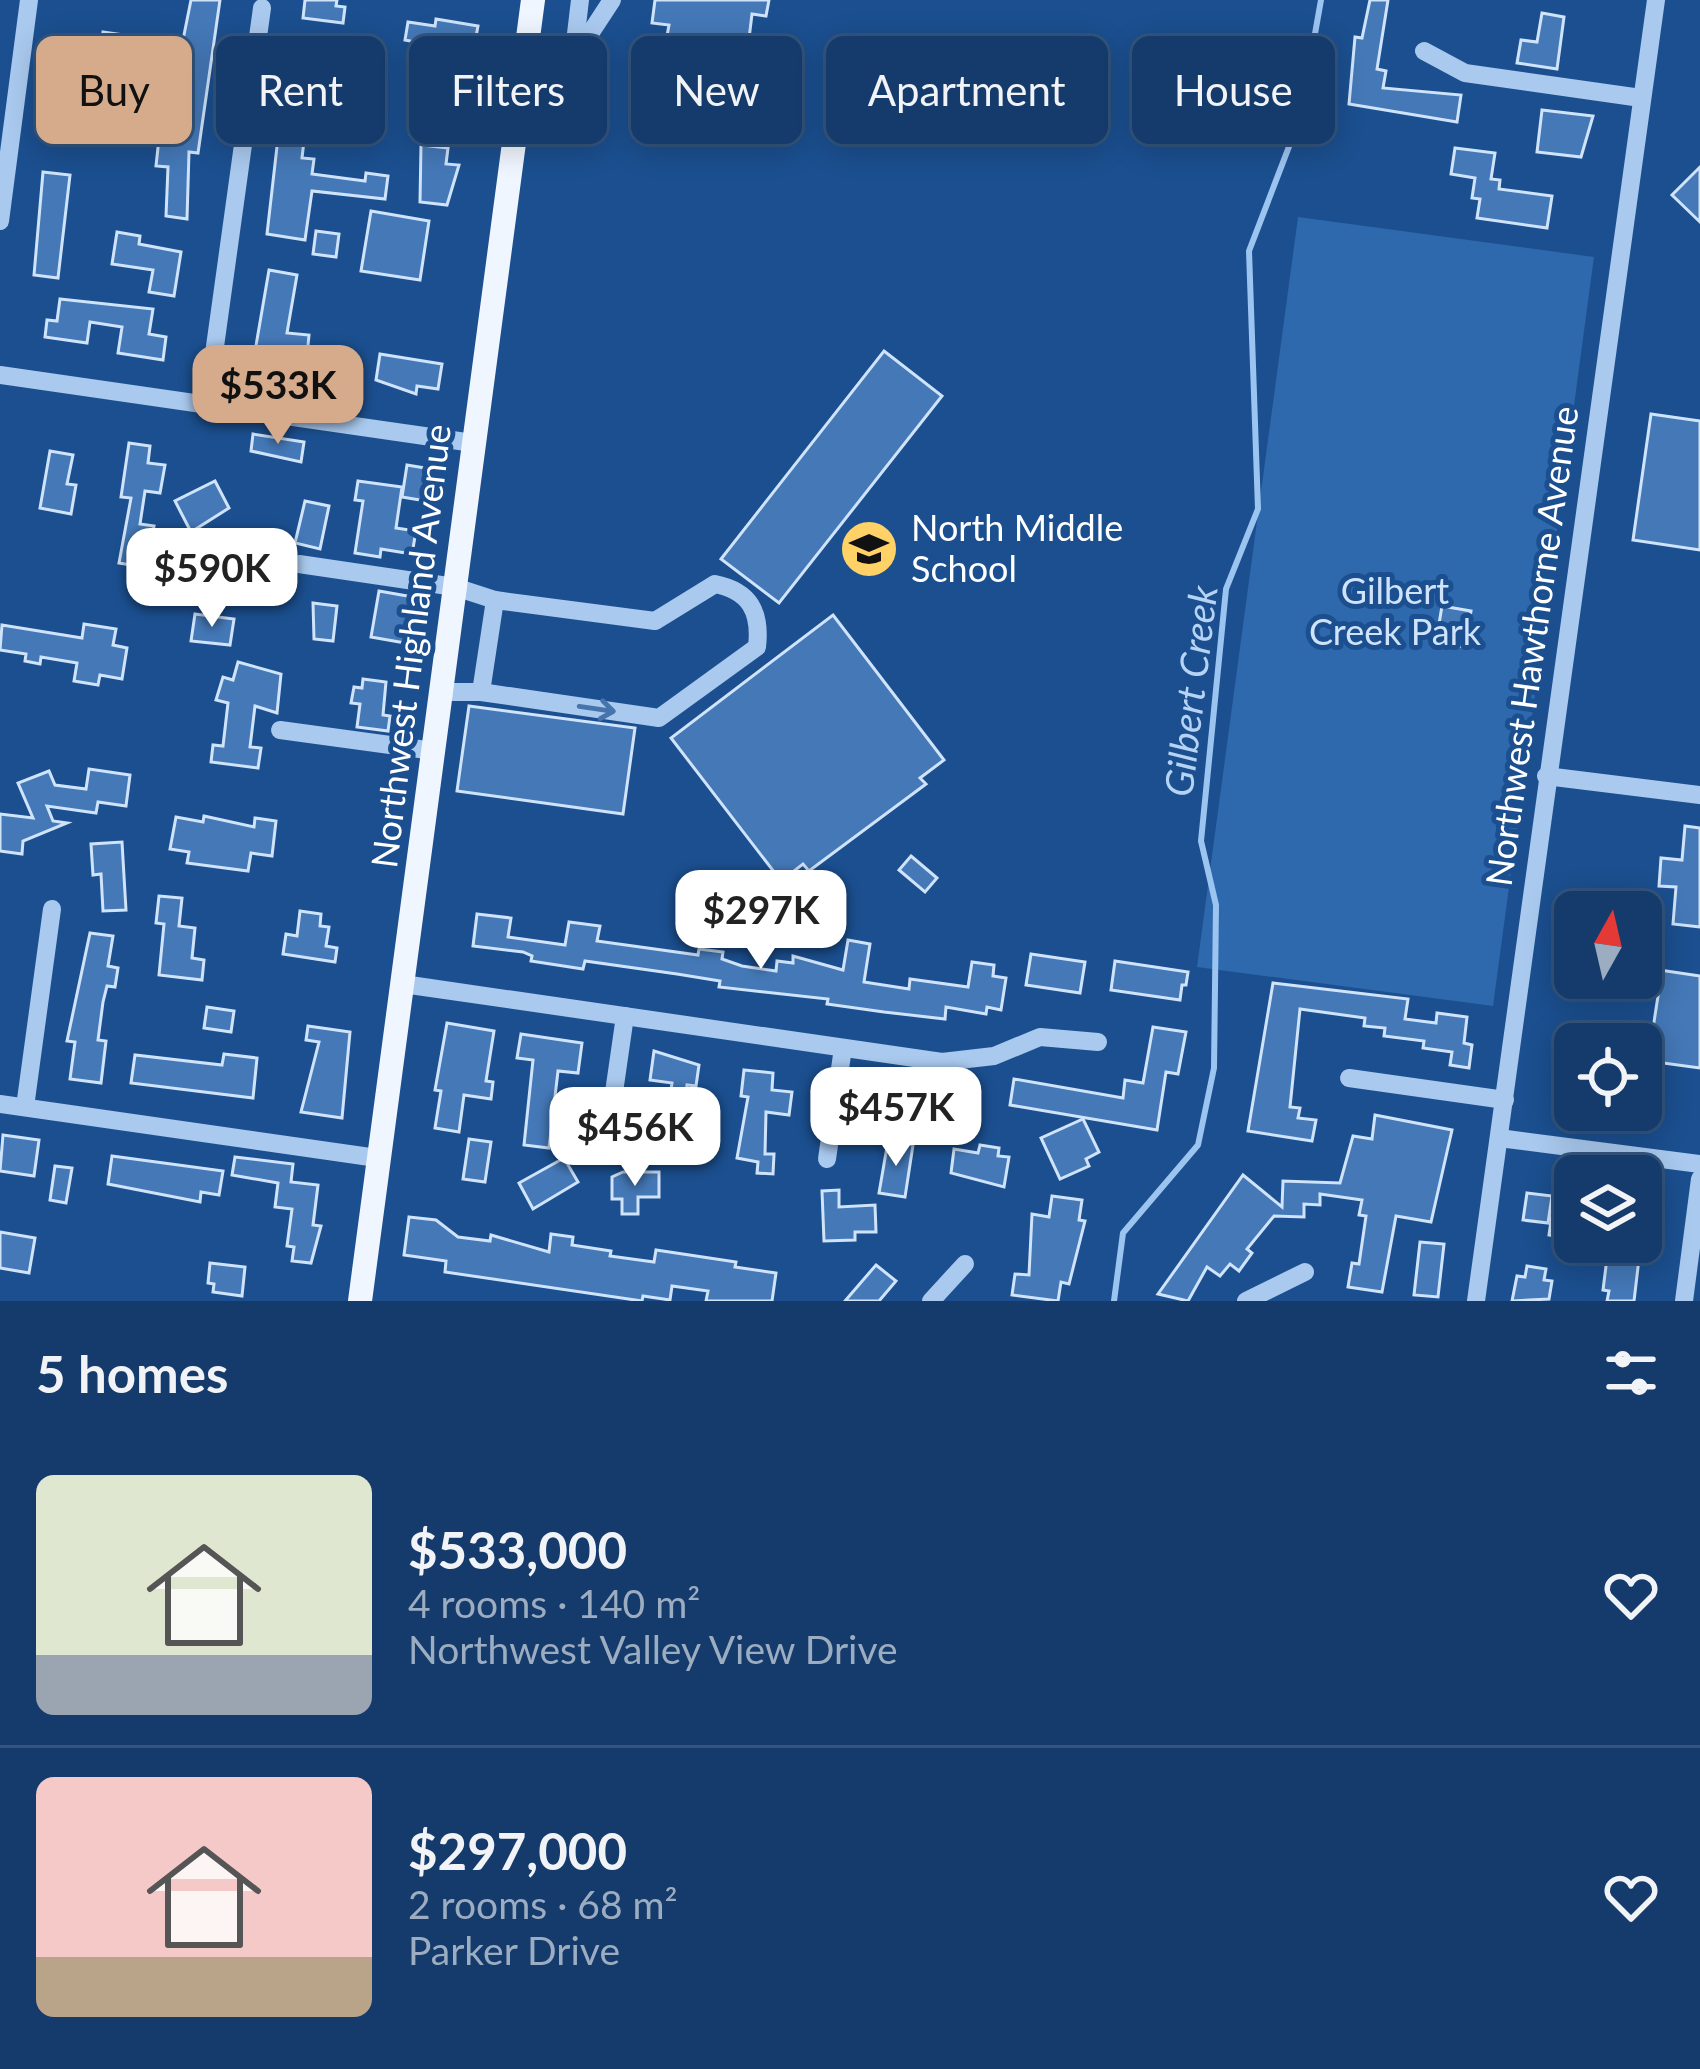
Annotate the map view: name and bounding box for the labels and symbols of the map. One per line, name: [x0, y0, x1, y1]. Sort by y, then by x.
pin: $533K: [194, 345, 362, 447]
street label: Northwest Hawthorne Avenue: [1476, 403, 1586, 889]
street label: Northwest Highland Avenue: [361, 422, 459, 870]
place label: North Middle School: [911, 505, 1123, 590]
school or university icon: North Middle School: [838, 518, 900, 580]
pin: $590K: [128, 528, 296, 630]
park label: Gilbert Creek Park: [1309, 568, 1482, 653]
water label: Gilbert Creek: [1154, 582, 1226, 799]
one-way arrow: [577, 698, 616, 721]
pin: $297K: [677, 870, 845, 972]
north arrow: [1554, 891, 1662, 999]
pin: $457K: [812, 1067, 980, 1169]
pin: $456K: [551, 1087, 719, 1189]

